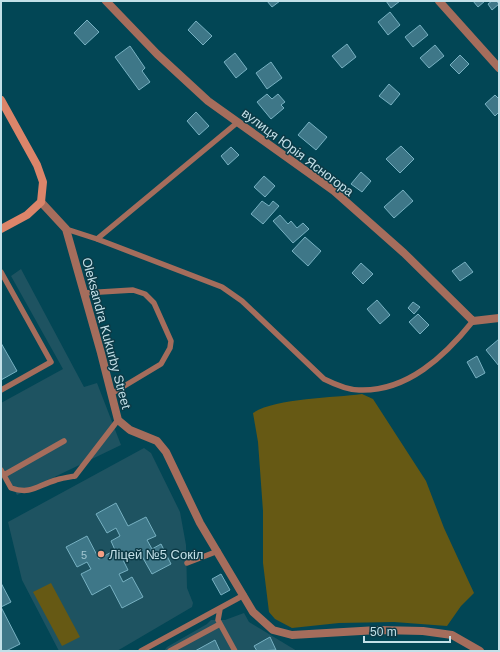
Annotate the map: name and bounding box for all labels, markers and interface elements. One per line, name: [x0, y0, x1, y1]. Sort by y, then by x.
street label: вулиця Юрія Ясногора: [239, 105, 357, 200]
street label: Oleksandra Kukurby Street: [79, 256, 134, 411]
place label: Ліцей №5 Сокіл: [109, 547, 203, 562]
house number: 5: [81, 549, 87, 561]
marker: Ліцей №5 Сокіл: [96, 549, 106, 559]
scale bar: [364, 618, 450, 644]
text: 50 m: [370, 625, 397, 639]

